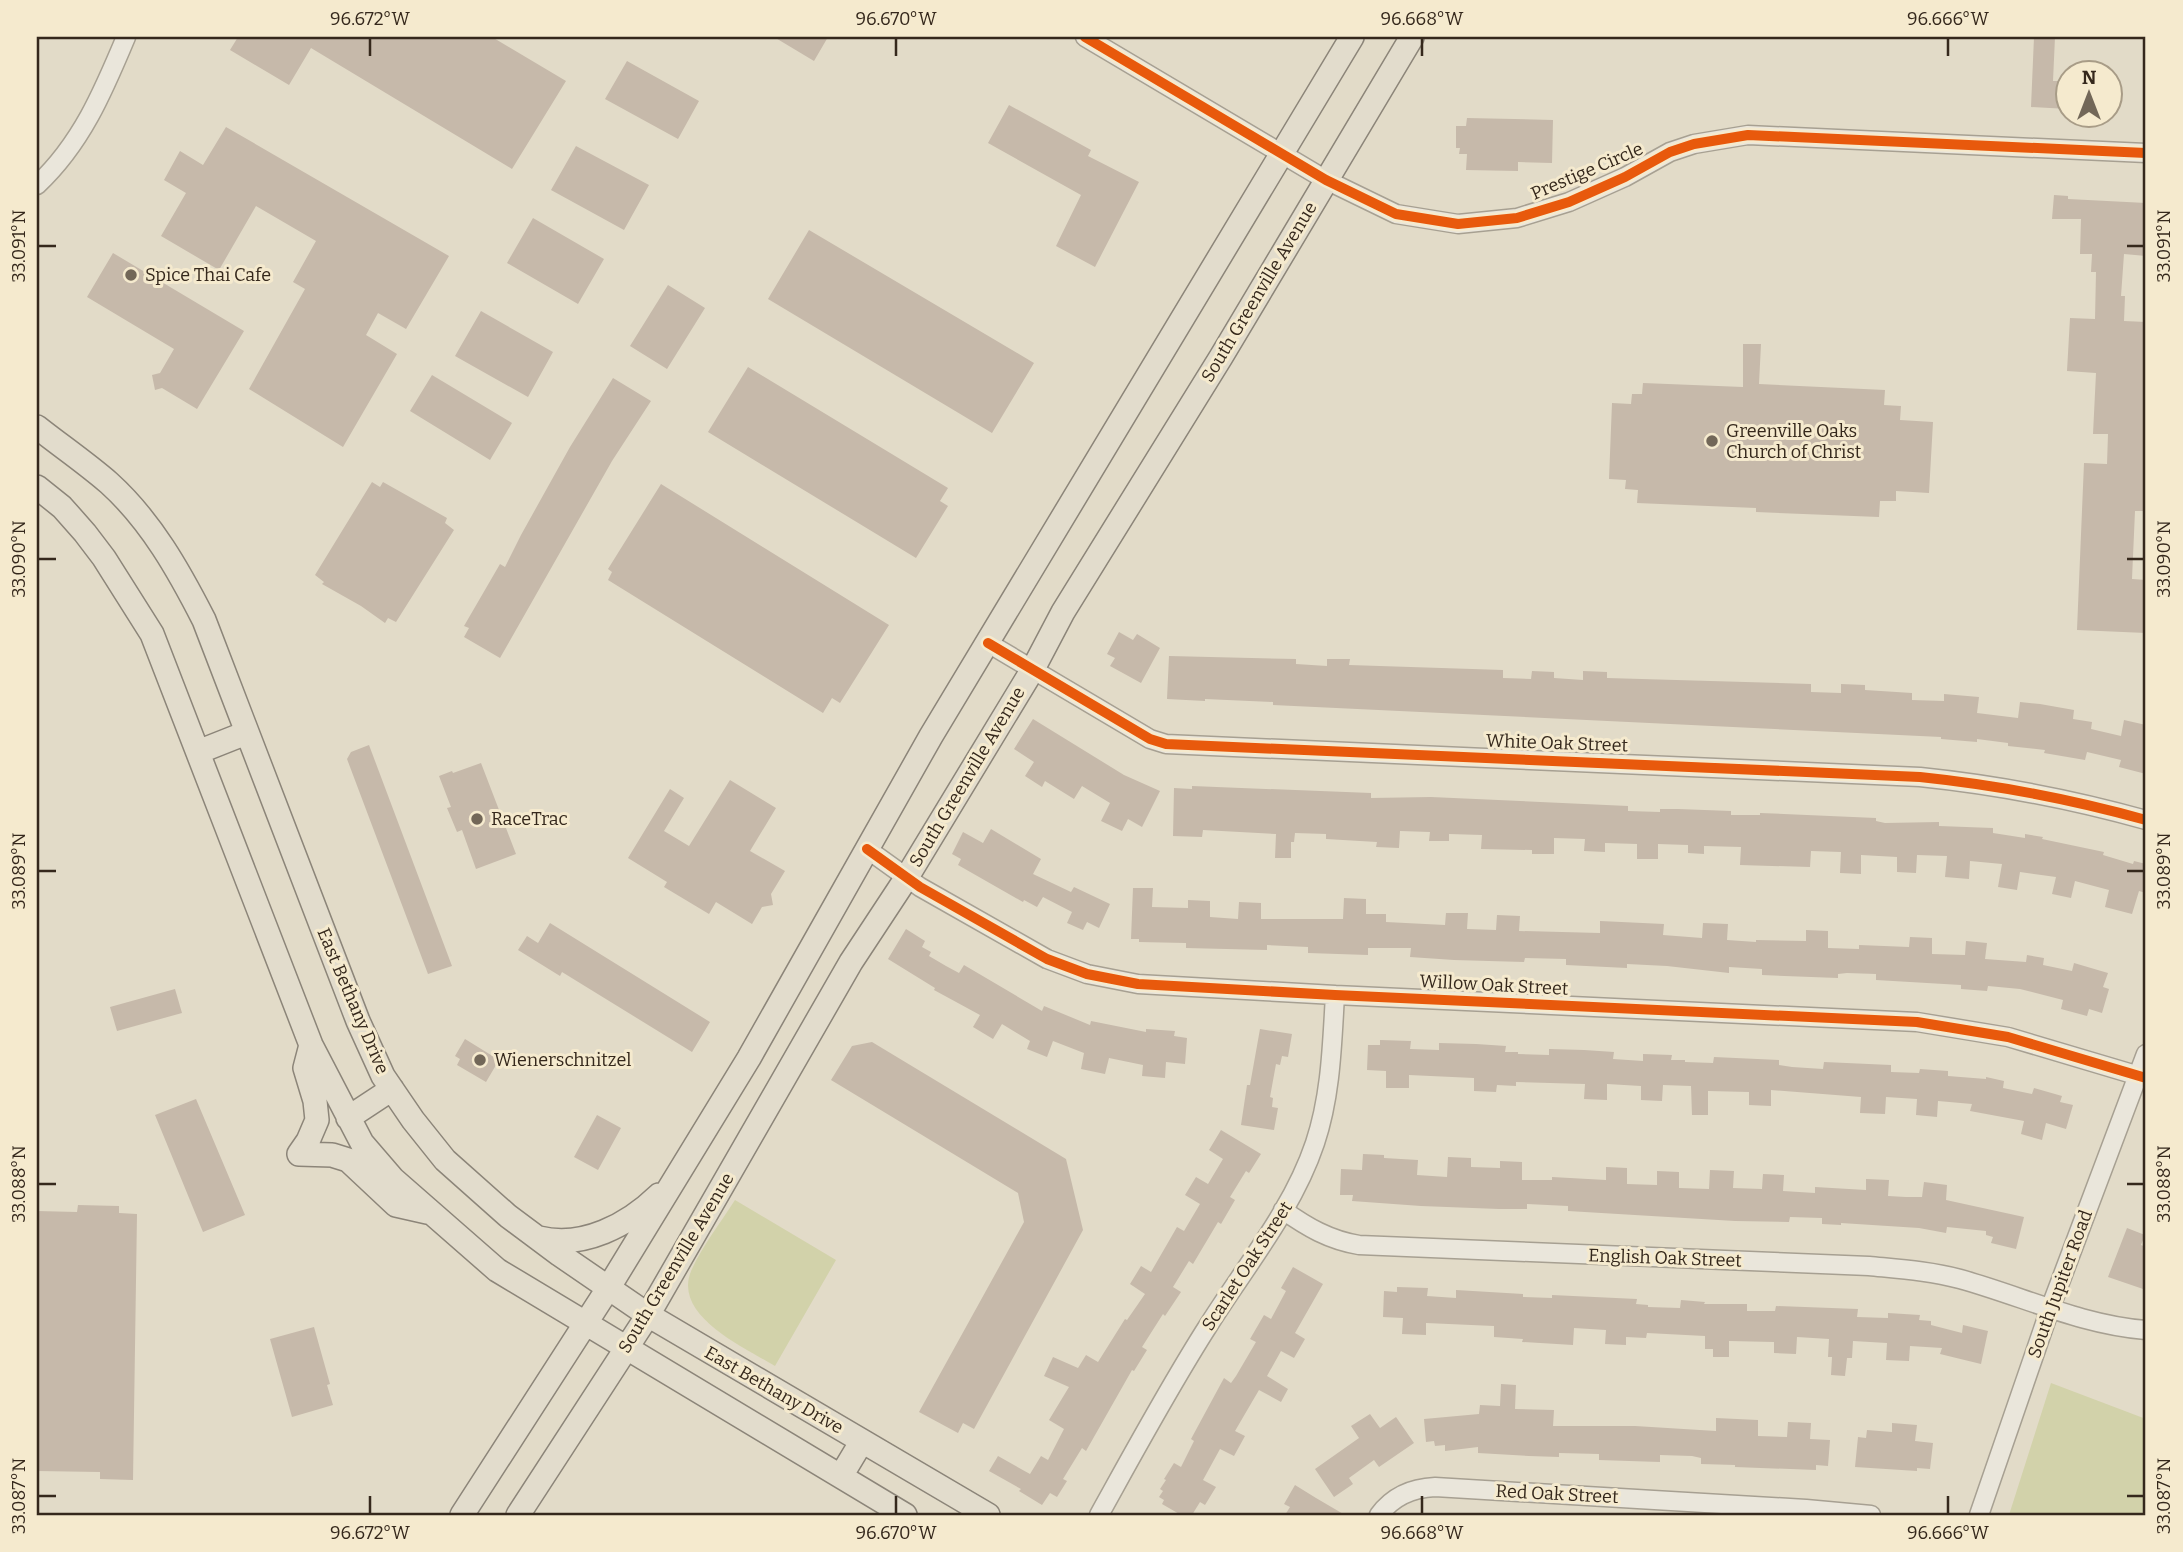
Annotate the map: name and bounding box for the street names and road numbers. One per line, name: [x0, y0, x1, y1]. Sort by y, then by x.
street label: Prestige Circle: [1528, 138, 1646, 204]
street label: South Greenville Avenue: [1196, 198, 1322, 386]
street label: South Greenville Avenue: [904, 683, 1030, 871]
street label: White Oak Street: [1486, 730, 1629, 756]
street label: East Bethany Drive: [312, 925, 394, 1077]
street label: Willow Oak Street: [1419, 970, 1569, 1000]
street label: South Greenville Avenue: [613, 1169, 739, 1357]
street label: Scarlet Oak Street: [1197, 1197, 1297, 1335]
street label: South Jupiter Road: [2023, 1207, 2097, 1361]
street label: English Oak Street: [1588, 1244, 1743, 1272]
street label: East Bethany Drive: [701, 1341, 847, 1439]
street label: Red Oak Street: [1495, 1480, 1620, 1508]

